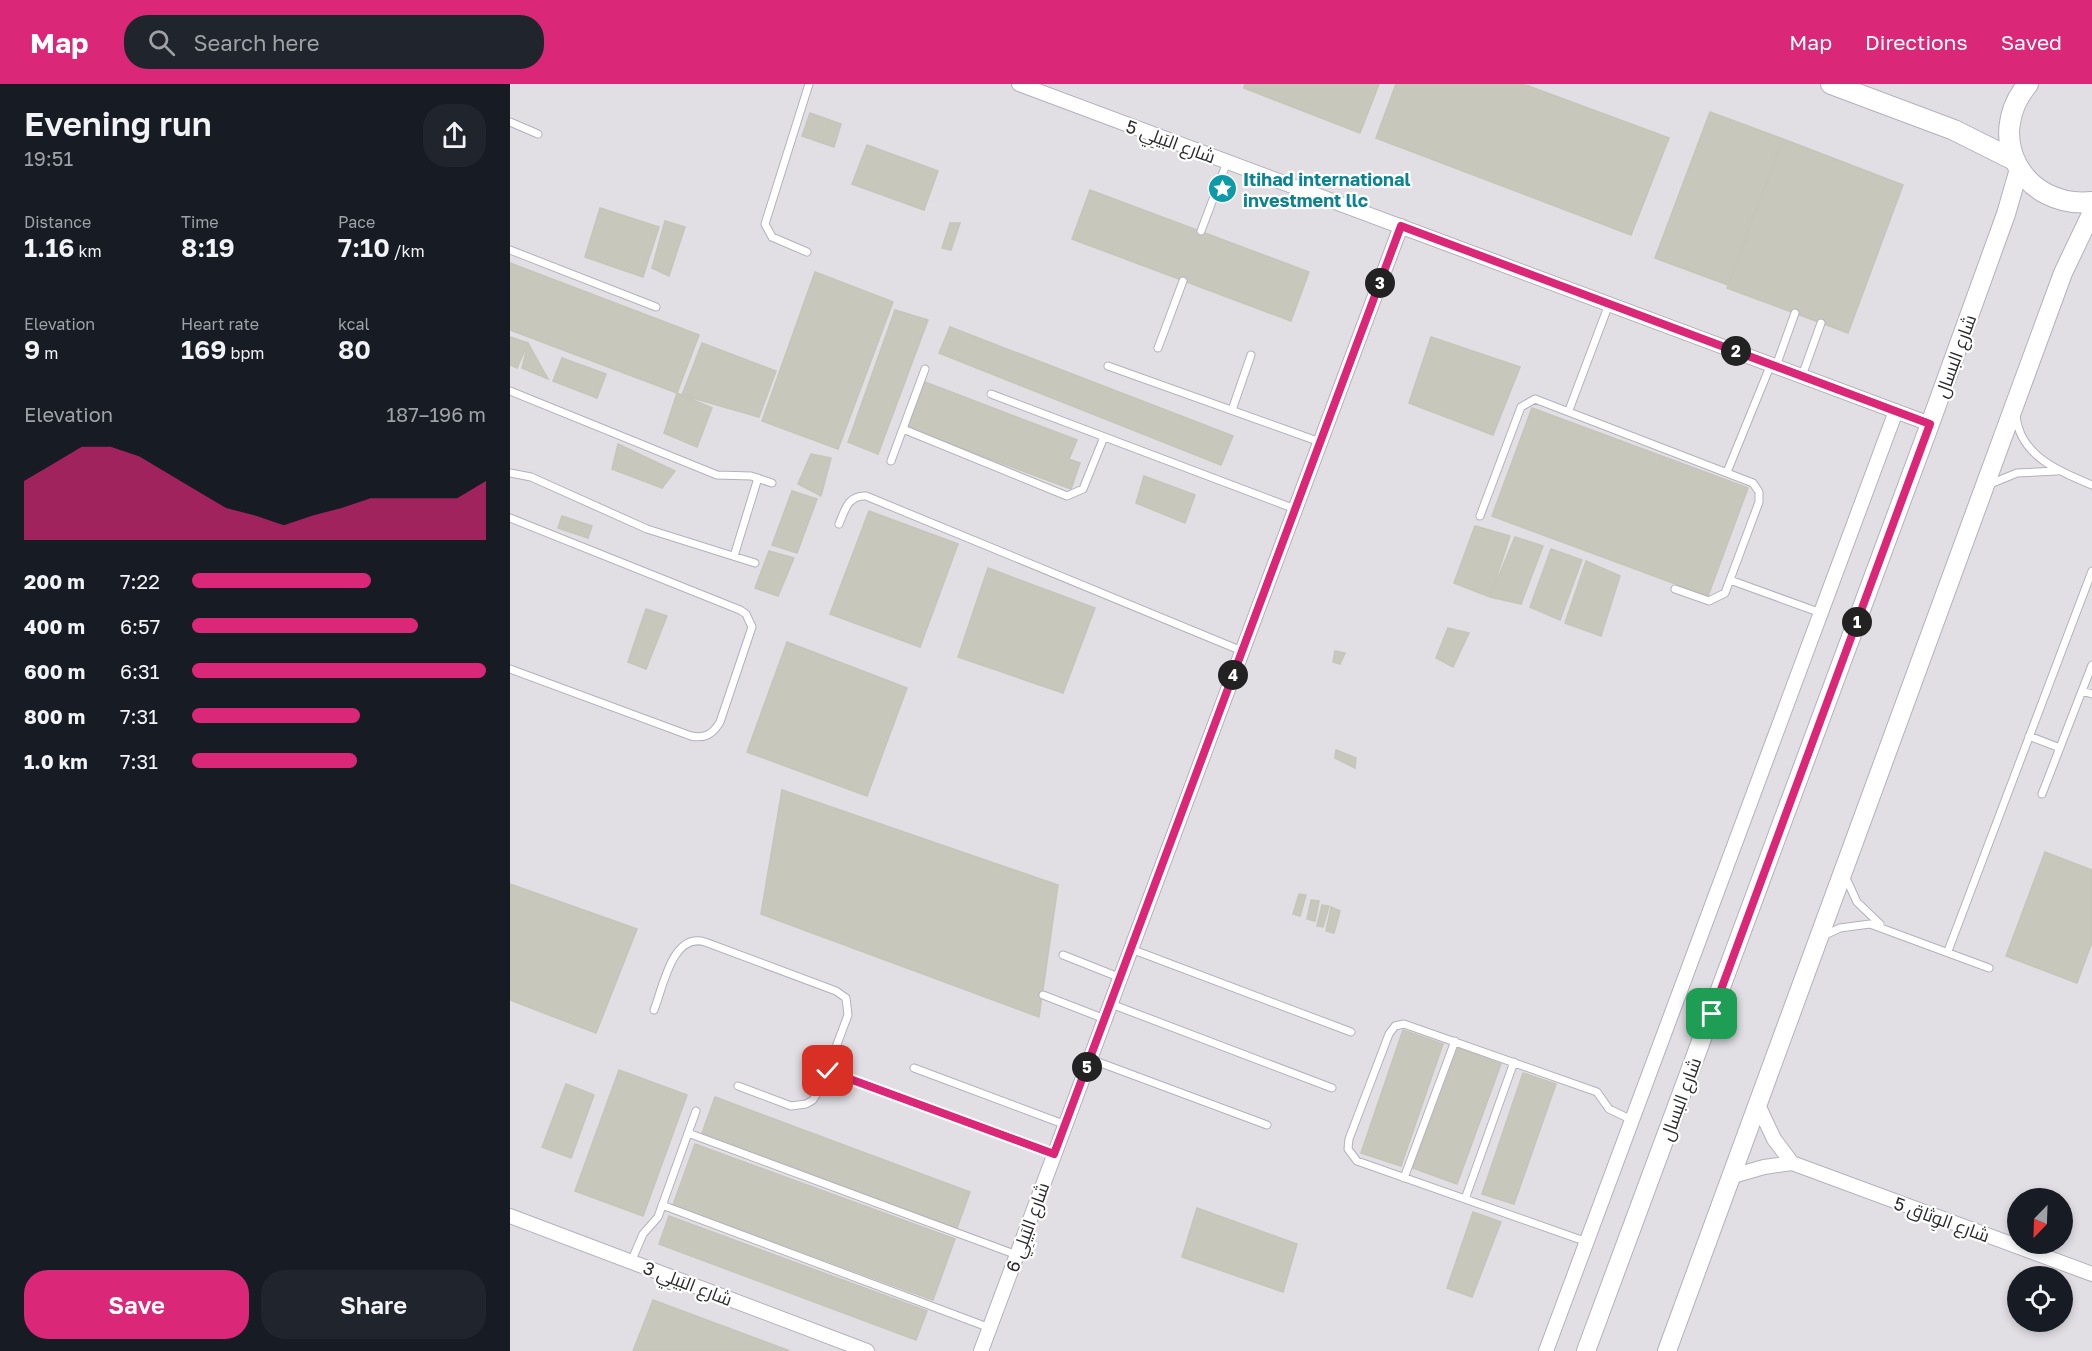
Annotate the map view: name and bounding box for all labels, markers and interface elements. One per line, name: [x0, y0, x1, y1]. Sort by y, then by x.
search box: [124, 15, 544, 69]
text: Map: [30, 26, 88, 59]
icon: search: [145, 26, 178, 59]
text: Search here: [193, 29, 319, 56]
text: Map: [1789, 29, 1832, 55]
text: Directions: [1865, 29, 1968, 55]
text: Saved: [2001, 29, 2062, 55]
text: Evening run: [24, 104, 212, 143]
button: share: [423, 104, 486, 167]
street label: شارع البَيلِي 5: [1122, 115, 1219, 171]
text: 19:51: [24, 146, 73, 170]
place label: Itihad international investment llc: [1243, 168, 1410, 211]
place icon: Itihad international investment llc: [1206, 173, 1238, 205]
text: Distance: [24, 212, 91, 232]
text: Time: [181, 212, 219, 232]
text: Pace: [338, 212, 375, 232]
text: 1.16: [24, 232, 75, 263]
text: 8:19: [181, 232, 235, 263]
text: 7:10: [338, 232, 390, 263]
text: km: [75, 241, 102, 261]
text: /km: [390, 241, 425, 261]
pin: 3: [1365, 268, 1395, 298]
text: 3: [1375, 273, 1385, 293]
street label: شارع البسال: [1930, 311, 1982, 401]
text: Elevation: [24, 314, 95, 334]
text: Heart rate: [181, 314, 259, 334]
text: kcal: [338, 314, 370, 334]
text: 9: [24, 334, 40, 365]
text: 169: [181, 334, 227, 365]
text: 80: [338, 334, 371, 365]
pin: 2: [1721, 336, 1751, 366]
text: 2: [1731, 341, 1741, 361]
text: m: [40, 343, 58, 363]
text: bpm: [227, 343, 264, 363]
text: Elevation: [24, 402, 113, 426]
text: 187–196 m: [386, 402, 486, 426]
text: 200 m: [24, 569, 85, 593]
text: 7:22: [120, 569, 160, 593]
pin: 1: [1842, 607, 1872, 637]
text: 1: [1853, 612, 1861, 632]
text: 400 m: [24, 614, 85, 638]
text: 6:57: [120, 614, 160, 638]
text: 600 m: [24, 659, 85, 683]
text: 6:31: [120, 659, 160, 683]
pin: 4: [1218, 660, 1248, 690]
text: 4: [1228, 665, 1238, 685]
text: 800 m: [24, 704, 85, 728]
text: 7:31: [120, 704, 158, 728]
text: 1.0 km: [24, 749, 88, 773]
text: 7:31: [120, 749, 158, 773]
pin: [1686, 988, 1737, 1039]
icon: arrive: [1695, 997, 1728, 1030]
pin: [802, 1045, 853, 1096]
pin: 5: [1072, 1052, 1102, 1082]
icon: check: [811, 1054, 844, 1087]
street label: شارع البسال: [1655, 1054, 1707, 1144]
text: 5: [1082, 1057, 1092, 1077]
street label: شارع البَيلِي 6: [1001, 1179, 1057, 1276]
north arrow: [2007, 1188, 2073, 1254]
map controls: [2007, 1188, 2073, 1332]
street label: شارع الوِثاق 5: [1890, 1192, 1993, 1249]
street label: شارع البَيلِي 3: [639, 1256, 736, 1314]
button: locate: [2007, 1266, 2073, 1332]
button: Save: [24, 1270, 249, 1339]
button: Share: [261, 1270, 486, 1339]

